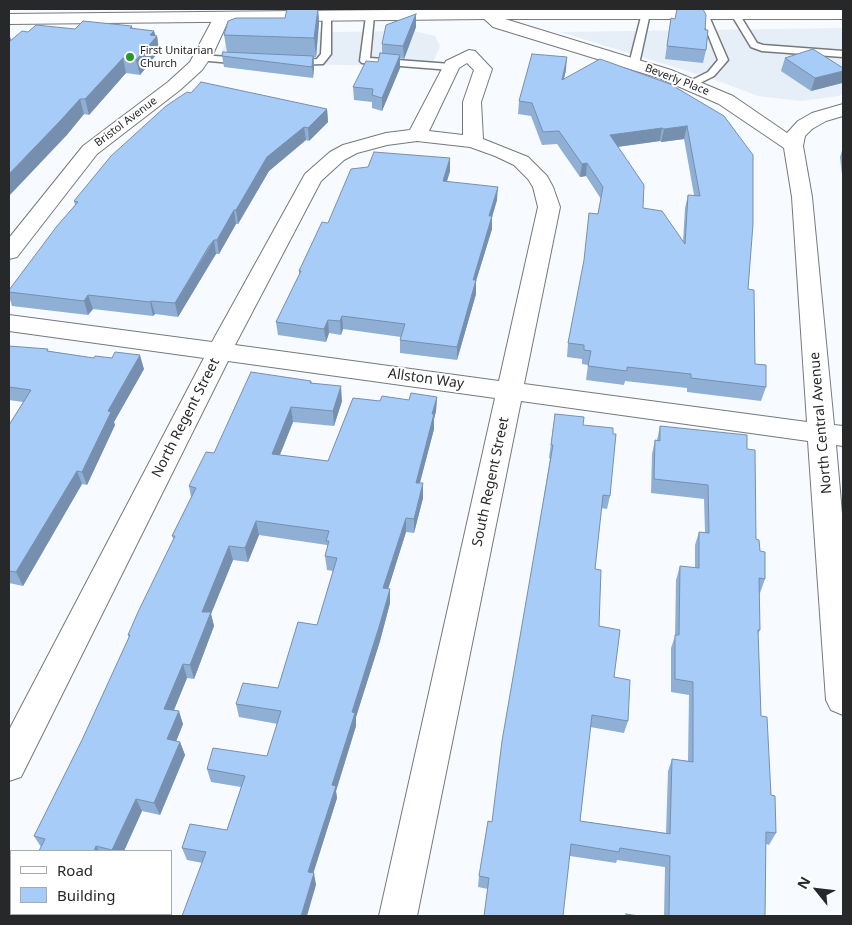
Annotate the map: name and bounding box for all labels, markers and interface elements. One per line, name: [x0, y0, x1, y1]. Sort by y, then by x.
place label: First Unitarian Church: [140, 44, 213, 70]
marker: First Unitarian Church: [124, 51, 136, 63]
street label: Beverly Place: [643, 62, 711, 98]
street label: Bristol Avenue: [92, 94, 160, 150]
street label: North Central Avenue: [806, 351, 836, 495]
street label: North Regent Street: [149, 355, 223, 481]
street label: Allston Way: [387, 365, 465, 393]
street label: South Regent Street: [469, 416, 513, 548]
legend: [10, 850, 172, 915]
text: Road: [57, 860, 93, 880]
north arrow: [792, 865, 842, 915]
text: N: [792, 873, 815, 892]
text: Building: [57, 885, 115, 905]

